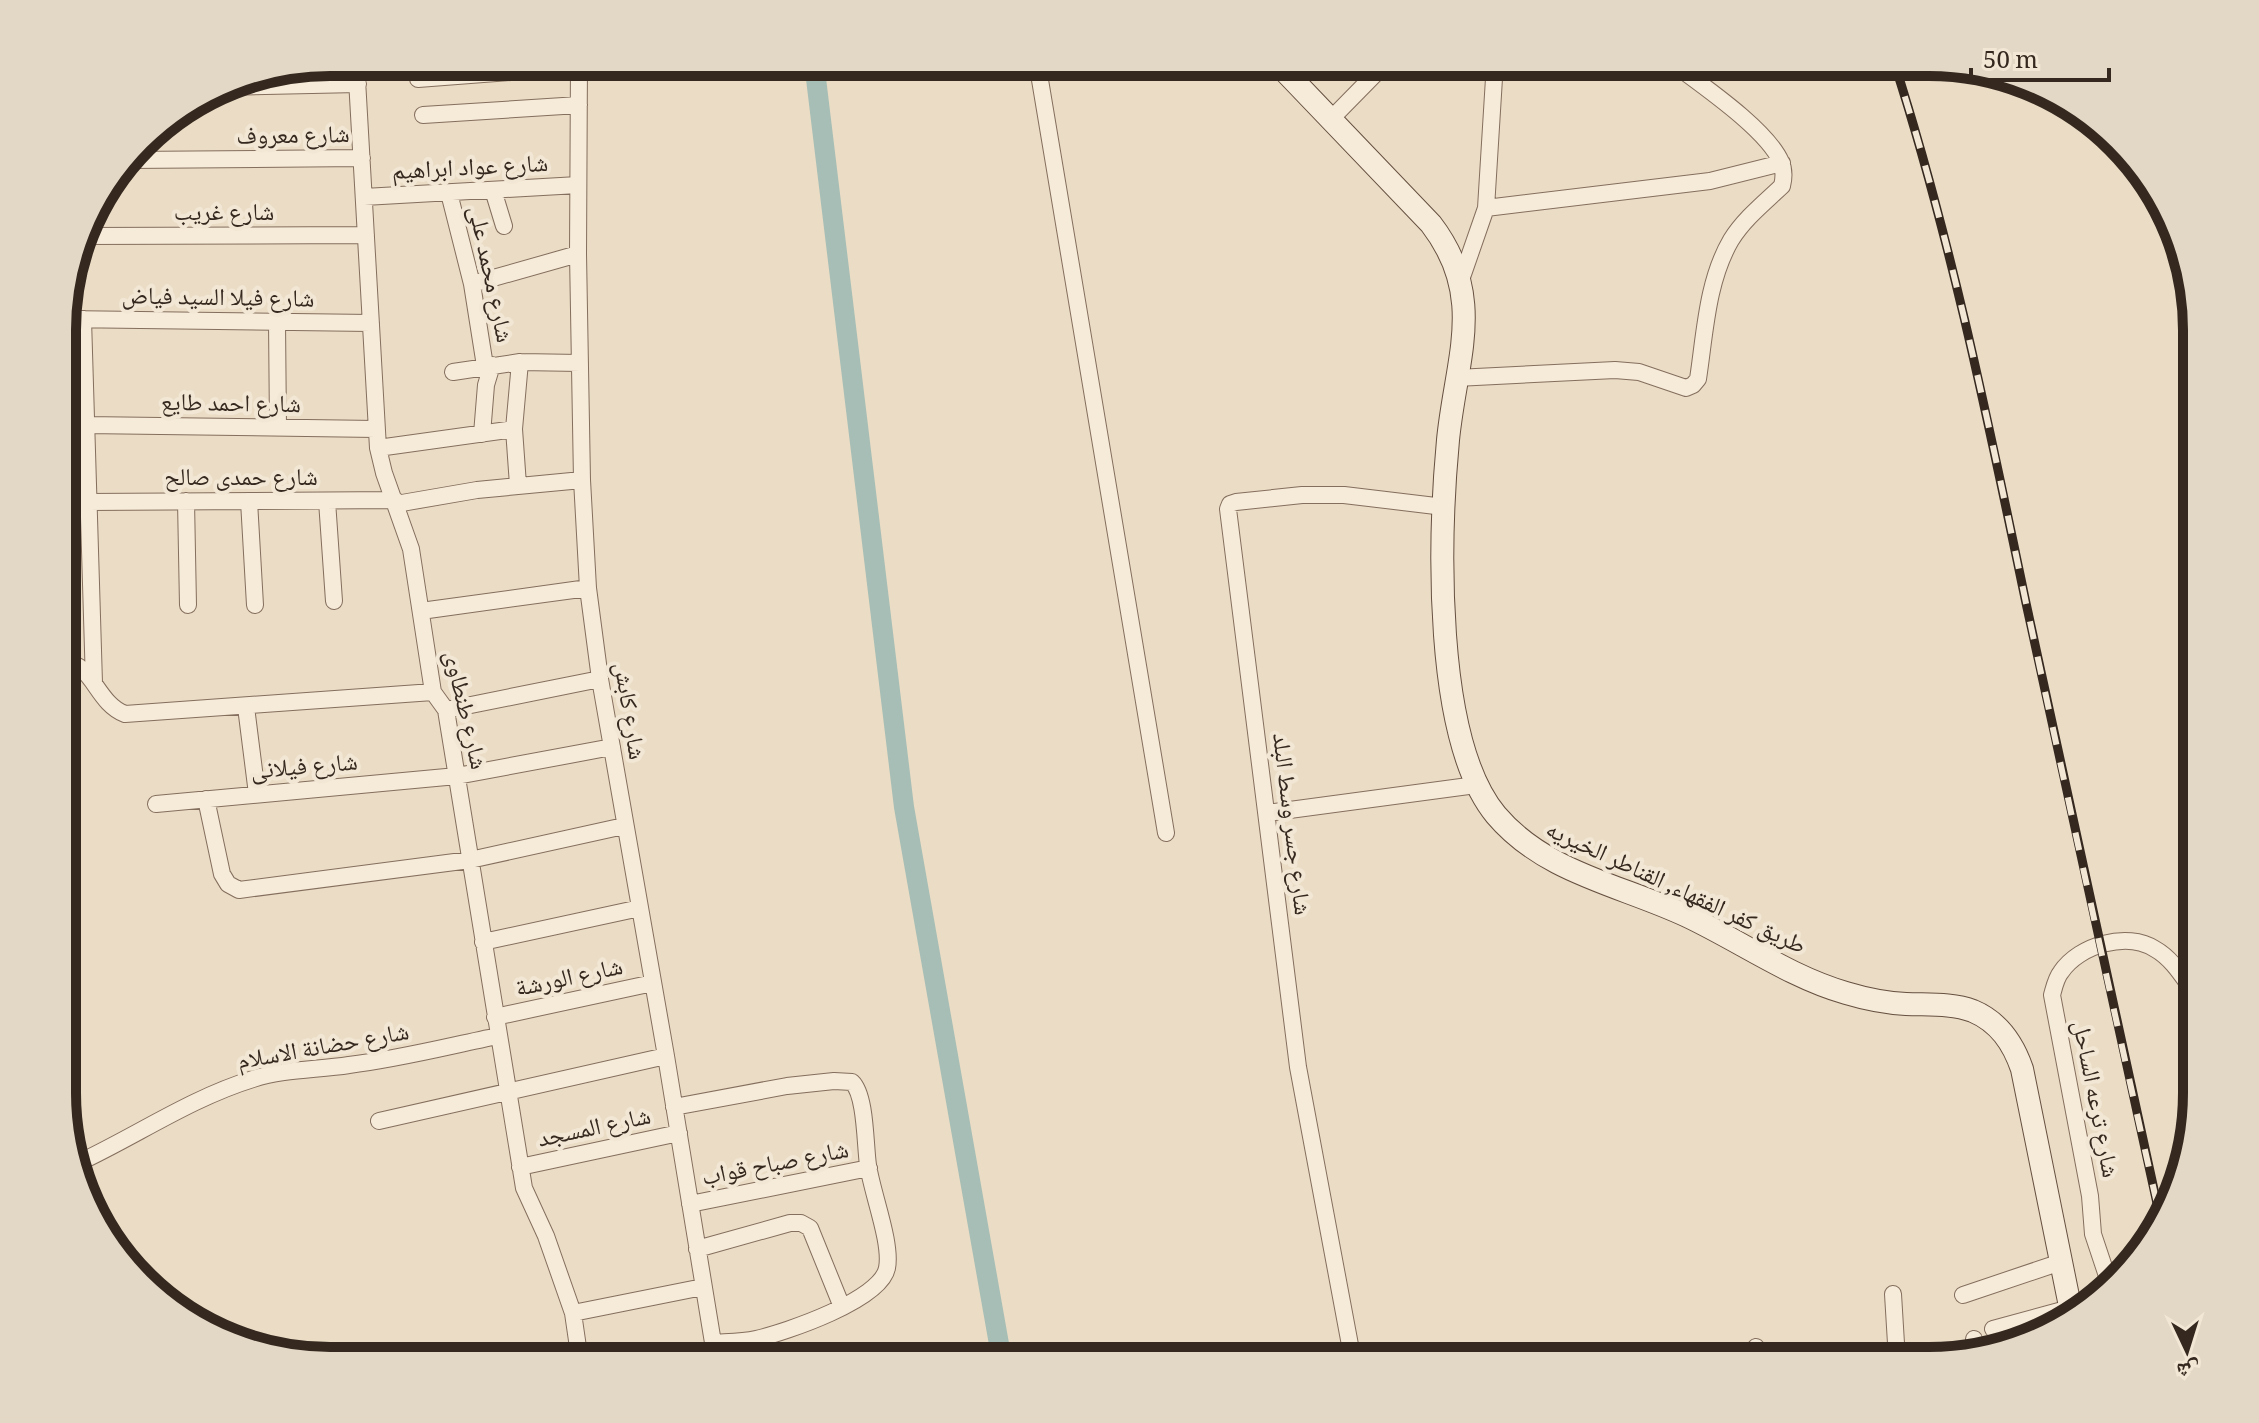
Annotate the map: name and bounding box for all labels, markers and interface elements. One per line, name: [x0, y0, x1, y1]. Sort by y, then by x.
scale bar: [1971, 32, 2109, 82]
text: 50 m: [1983, 42, 2038, 83]
street label: شارع معروف: [236, 116, 350, 159]
street label: شارع عواد ابراهيم: [391, 145, 549, 194]
street label: شارع غريب: [174, 194, 274, 235]
street label: شارع محمد على: [454, 202, 523, 347]
street label: شارع فيلا السيد فياض: [121, 277, 315, 322]
street label: شارع احمد طايع: [161, 384, 301, 427]
street label: شارع حمدى صالح: [164, 459, 318, 500]
street label: شارع طنطاوى: [430, 647, 497, 774]
street label: شارع كابش: [600, 660, 655, 763]
street label: شارع جسر وسط البلد: [1258, 731, 1321, 918]
street label: شارع فيلانى: [249, 743, 359, 794]
street label: طريق كفر الفقهاء, القناطر الخيريه: [1538, 811, 1812, 968]
street label: شارع الورشة: [512, 948, 627, 1011]
street label: شارع حضانة الاسلام: [234, 1013, 413, 1084]
street label: شارع ترعه الساحل: [2058, 1017, 2129, 1182]
street label: شارع المسجد: [534, 1097, 655, 1161]
street label: شارع صباح قواب: [698, 1131, 853, 1200]
north arrow: [2147, 1311, 2227, 1391]
text: ش: [2175, 1348, 2201, 1388]

